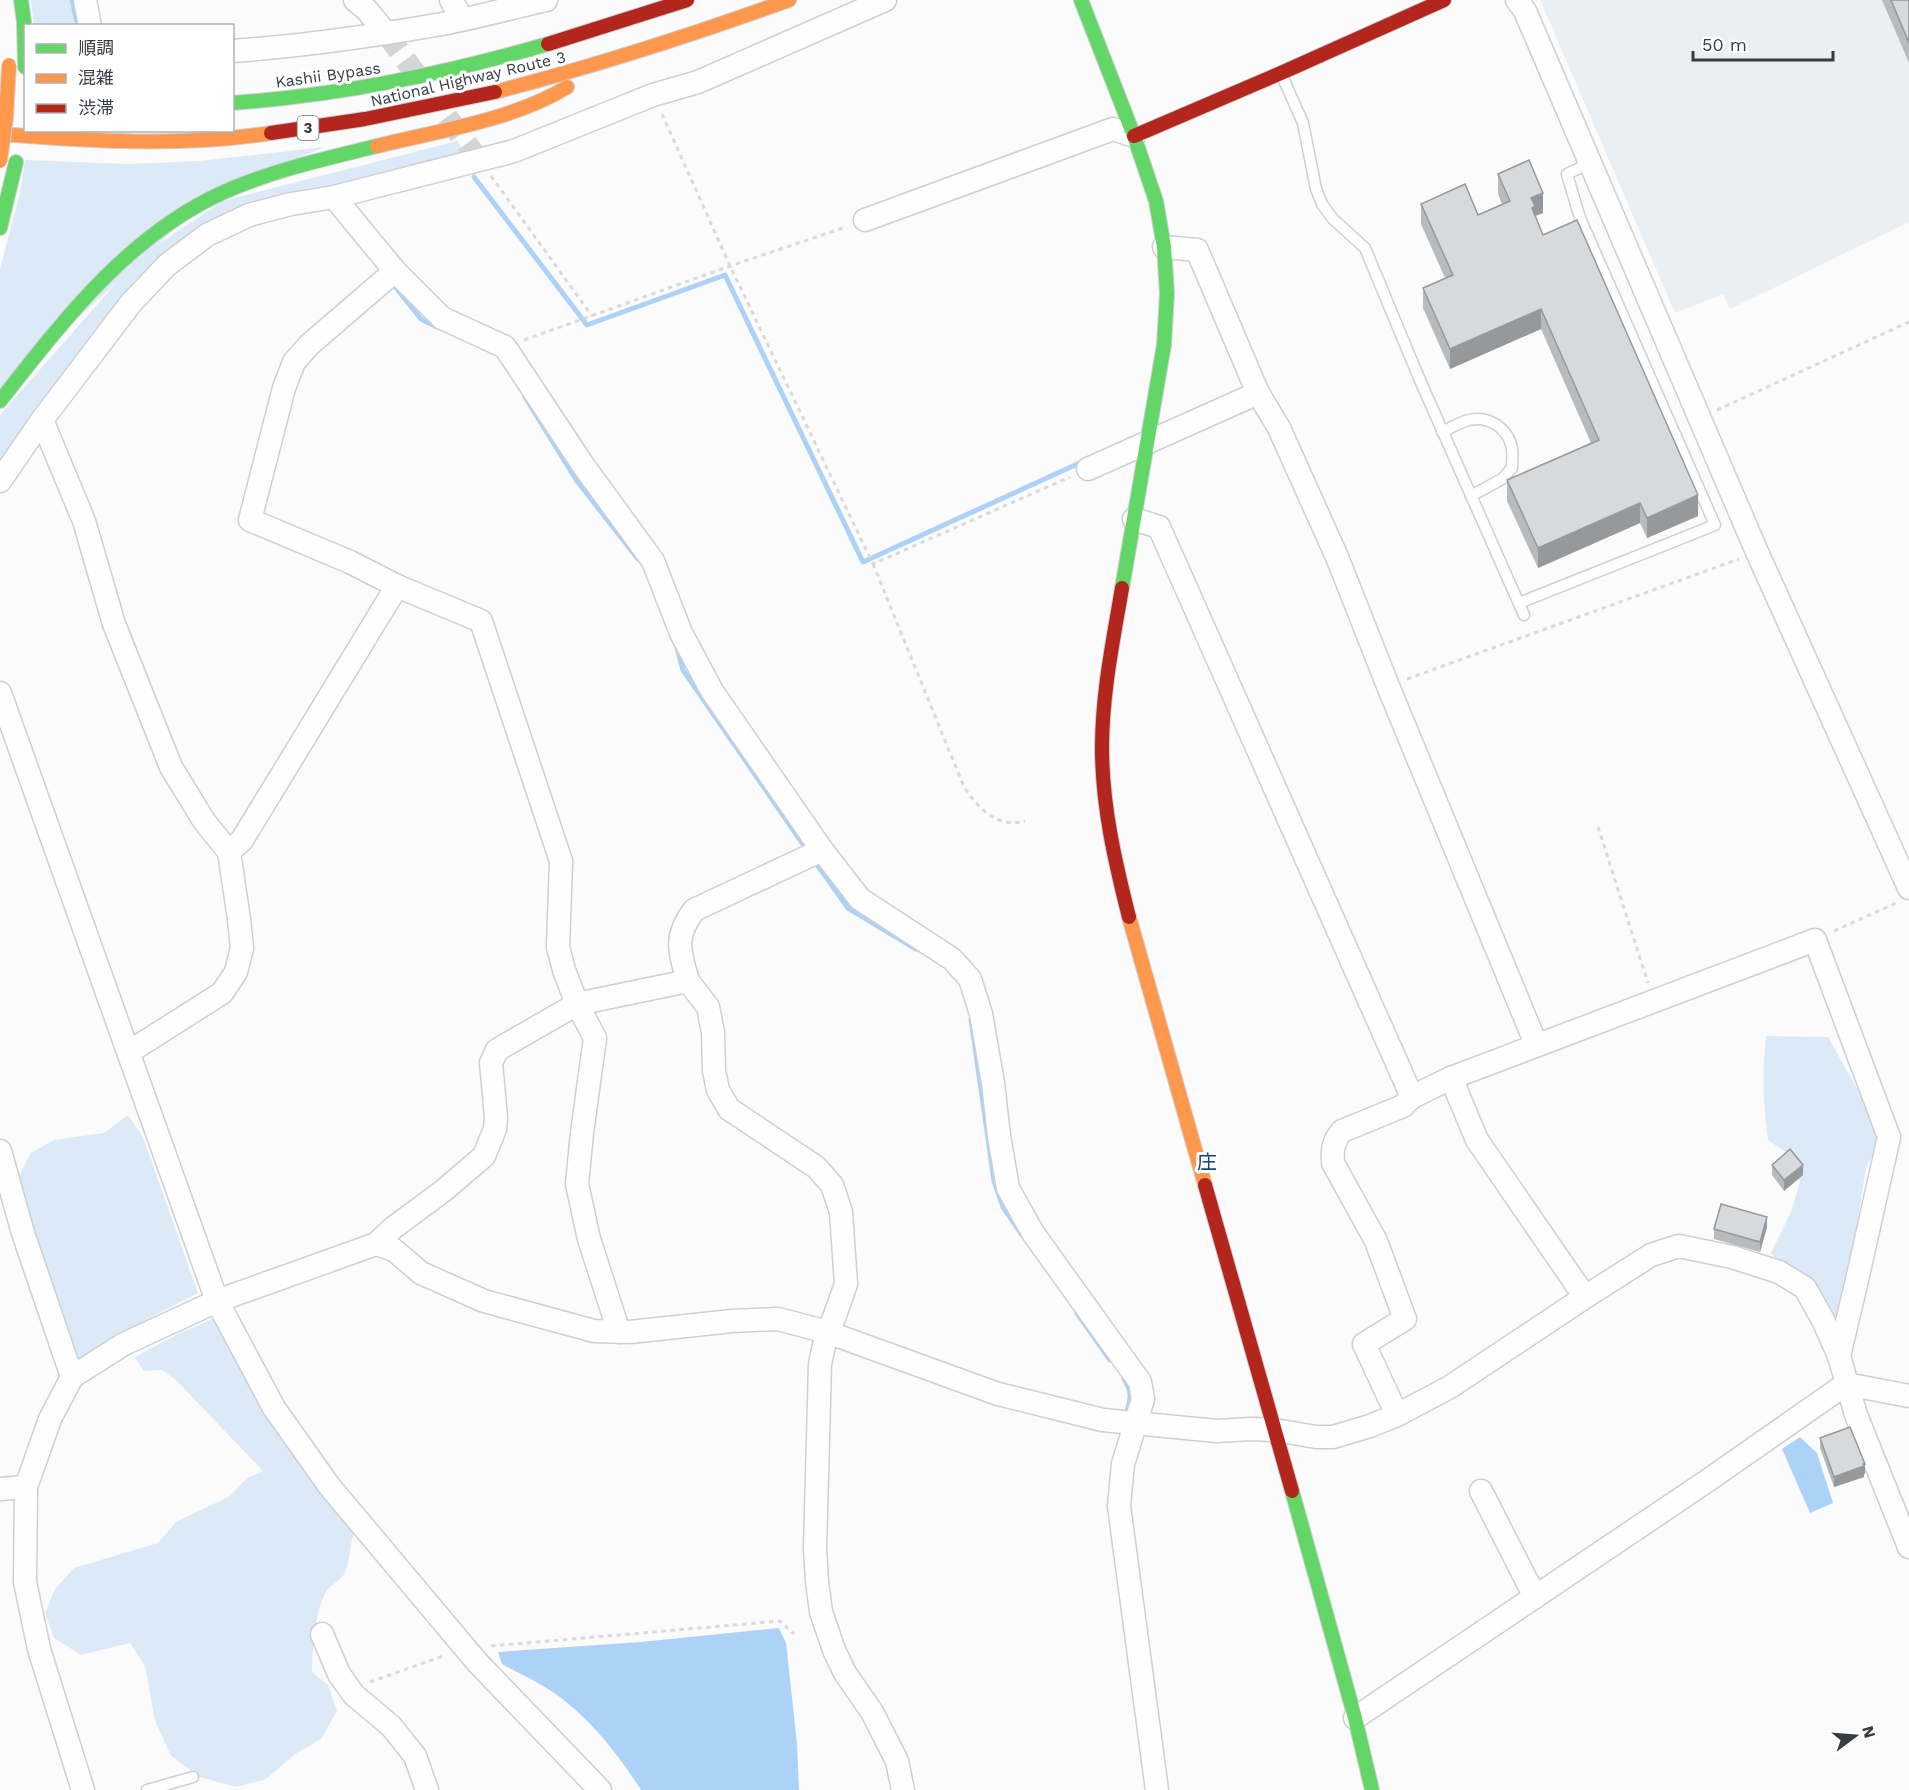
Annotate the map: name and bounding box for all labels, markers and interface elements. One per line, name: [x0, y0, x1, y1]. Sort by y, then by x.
legend: [24, 24, 234, 132]
scale bar: [1693, 24, 1832, 62]
text: 50 m: [1702, 34, 1747, 55]
text: 順調: [78, 37, 114, 58]
street label: National Highway Route 3: [369, 47, 567, 111]
street label: Kashii Bypass: [274, 58, 382, 92]
text: 混雑: [78, 67, 114, 88]
text: 渋滞: [78, 97, 114, 118]
road number: 3: [298, 116, 318, 140]
district label: 庄: [1197, 1150, 1217, 1174]
north arrow: [1825, 1706, 1885, 1766]
text: N: [1858, 1724, 1880, 1740]

